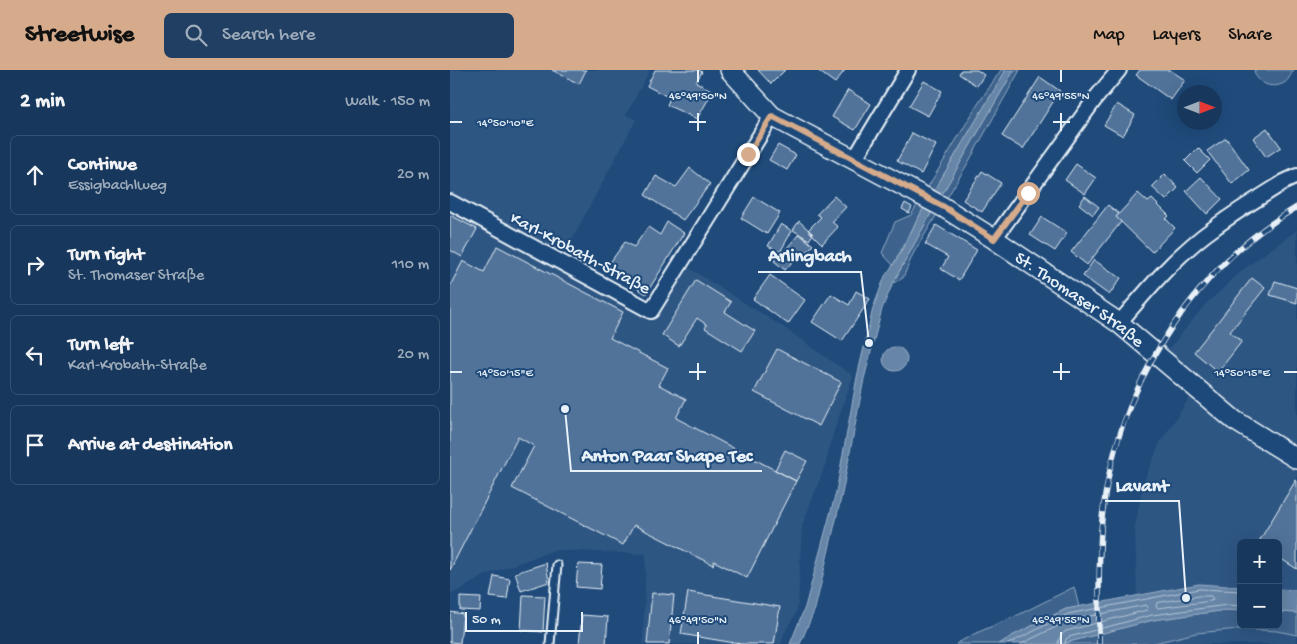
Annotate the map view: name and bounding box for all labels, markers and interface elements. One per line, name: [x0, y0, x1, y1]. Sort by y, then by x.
search box: [164, 13, 514, 58]
text: Streetwise: [25, 21, 134, 50]
icon: search: [182, 21, 210, 49]
text: Search here: [222, 24, 316, 47]
text: Map: [1093, 25, 1125, 46]
text: Layers: [1153, 25, 1200, 46]
text: Share: [1228, 25, 1272, 46]
north arrow: [1177, 85, 1222, 130]
text: 2 min: [20, 90, 65, 115]
text: 46°49'50"N: [669, 90, 727, 104]
text: 46°49'55"N: [1032, 90, 1090, 104]
text: Walk · 150 m: [345, 93, 430, 112]
text: 14°50'10"E: [476, 117, 534, 131]
route end: [737, 143, 760, 166]
text: Continue: [68, 154, 137, 177]
icon: ahead: [21, 161, 49, 189]
text: 20 m: [397, 166, 429, 185]
text: Essigbachlweg: [68, 177, 167, 196]
route start: [1017, 182, 1040, 205]
street label: Karl-Krobath-Straße: [506, 208, 654, 300]
callout: Arlingbach: [758, 238, 861, 272]
text: Turn right: [68, 244, 144, 267]
text: Arlingbach: [767, 246, 852, 269]
street label: St. Thomaser Straße: [1010, 248, 1148, 353]
icon: right: [21, 251, 49, 279]
text: 110 m: [392, 256, 429, 275]
text: St. Thomaser Straße: [68, 267, 204, 286]
text: Turn left: [68, 334, 132, 357]
icon: left: [21, 341, 49, 369]
text: 20 m: [397, 346, 429, 365]
text: Karl-Krobath-Straße: [68, 357, 207, 376]
text: 14°50'15"E: [476, 367, 533, 381]
text: 14°50'15"E: [1213, 367, 1270, 381]
icon: arrive: [21, 431, 49, 459]
text: Arrive at destination: [68, 434, 232, 457]
callout: Anton Paar Shape Tec: [571, 437, 762, 471]
text: Anton Paar Shape Tec: [581, 446, 754, 469]
callout: Lavant: [1105, 467, 1179, 501]
text: Lavant: [1115, 476, 1171, 499]
map controls: [1237, 539, 1282, 629]
button: +: [1237, 539, 1282, 584]
button: −: [1237, 584, 1282, 629]
scale bar: [465, 609, 582, 632]
text: 50 m: [472, 612, 501, 629]
text: 46°49'50"N: [669, 614, 727, 628]
text: 46°49'55"N: [1032, 614, 1090, 628]

